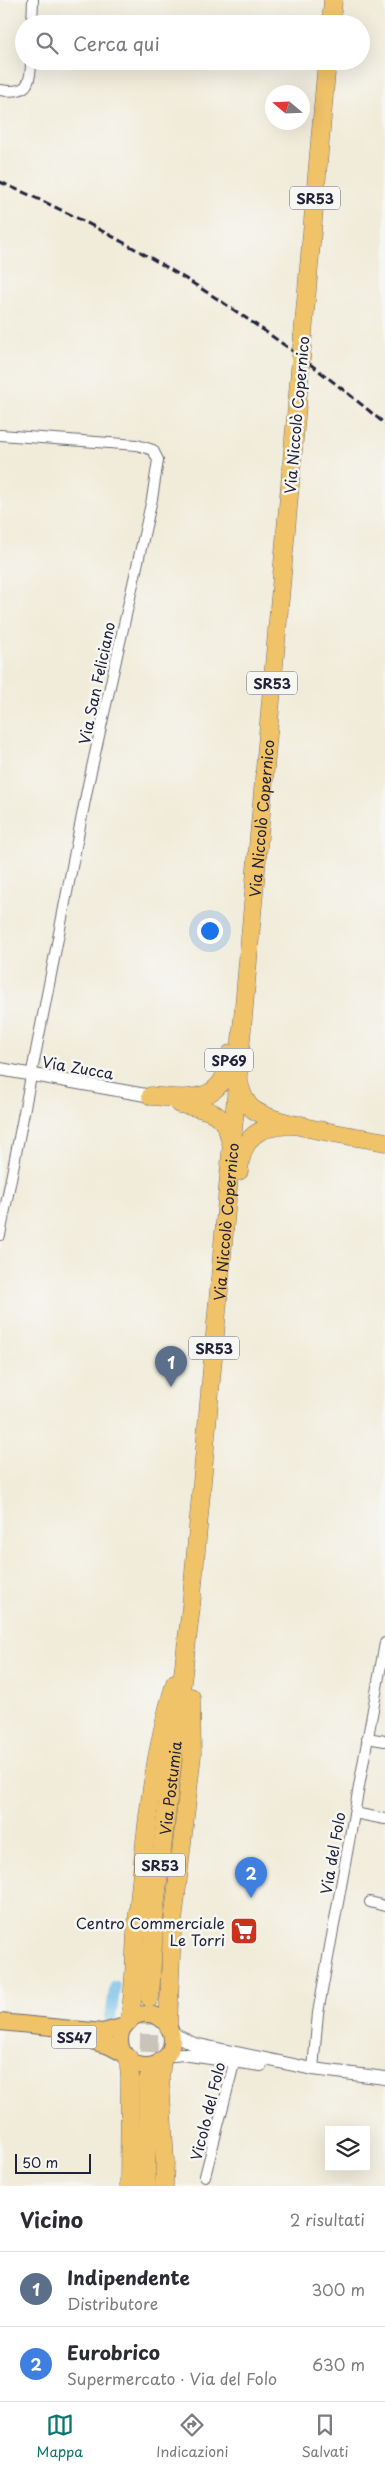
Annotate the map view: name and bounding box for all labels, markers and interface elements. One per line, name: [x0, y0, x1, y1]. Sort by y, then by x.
search box: [15, 15, 370, 70]
icon: search: [33, 29, 61, 57]
text: Cerca qui: [73, 29, 160, 57]
north arrow: [265, 85, 310, 130]
road number: SR53: [290, 187, 340, 210]
street label: Via Niccolò Copernico: [278, 335, 314, 495]
street label: Via San Feliciano: [72, 620, 120, 746]
road number: SR53: [247, 671, 297, 694]
street label: Via Niccolò Copernico: [242, 738, 279, 898]
your location: [197, 918, 223, 944]
road number: SP69: [205, 1048, 253, 1072]
street label: Via Zucca: [40, 1049, 116, 1085]
street label: Via Niccolò Copernico: [207, 1142, 243, 1302]
road number: SR53: [189, 1336, 239, 1360]
pin: 1: [155, 1346, 187, 1387]
street label: Via Postumia: [152, 1739, 186, 1836]
street label: Via del Folo: [313, 1810, 351, 1896]
road number: SR53: [135, 1854, 185, 1876]
pin: 2: [235, 1857, 267, 1898]
place label: Centro Commerciale Le Torri: [76, 1911, 225, 1951]
supermarket icon: Centro Commerciale Le Torri: [229, 1916, 259, 1946]
road number: SS47: [52, 2025, 96, 2048]
street label: Vicolo del Folo: [184, 2059, 230, 2163]
map controls: [325, 2126, 370, 2171]
button: layers: [325, 2126, 370, 2171]
scale bar: [15, 2151, 91, 2174]
text: 50 m: [22, 2152, 58, 2173]
text: Vicino: [20, 2203, 83, 2235]
text: 2 risultati: [290, 2207, 365, 2231]
text: Indipendente: [67, 2263, 190, 2291]
text: 1: [32, 2277, 40, 2301]
text: 300 m: [311, 2277, 365, 2301]
text: Distributore: [67, 2291, 158, 2315]
text: Eurobrico: [67, 2338, 160, 2366]
text: 2: [30, 2352, 42, 2376]
text: 630 m: [312, 2352, 365, 2376]
text: Supermercato · Via del Folo: [67, 2366, 277, 2390]
tab: Mappa: [37, 2411, 83, 2462]
tab: Indicazioni: [156, 2411, 228, 2462]
tab: Salvati: [301, 2411, 348, 2462]

